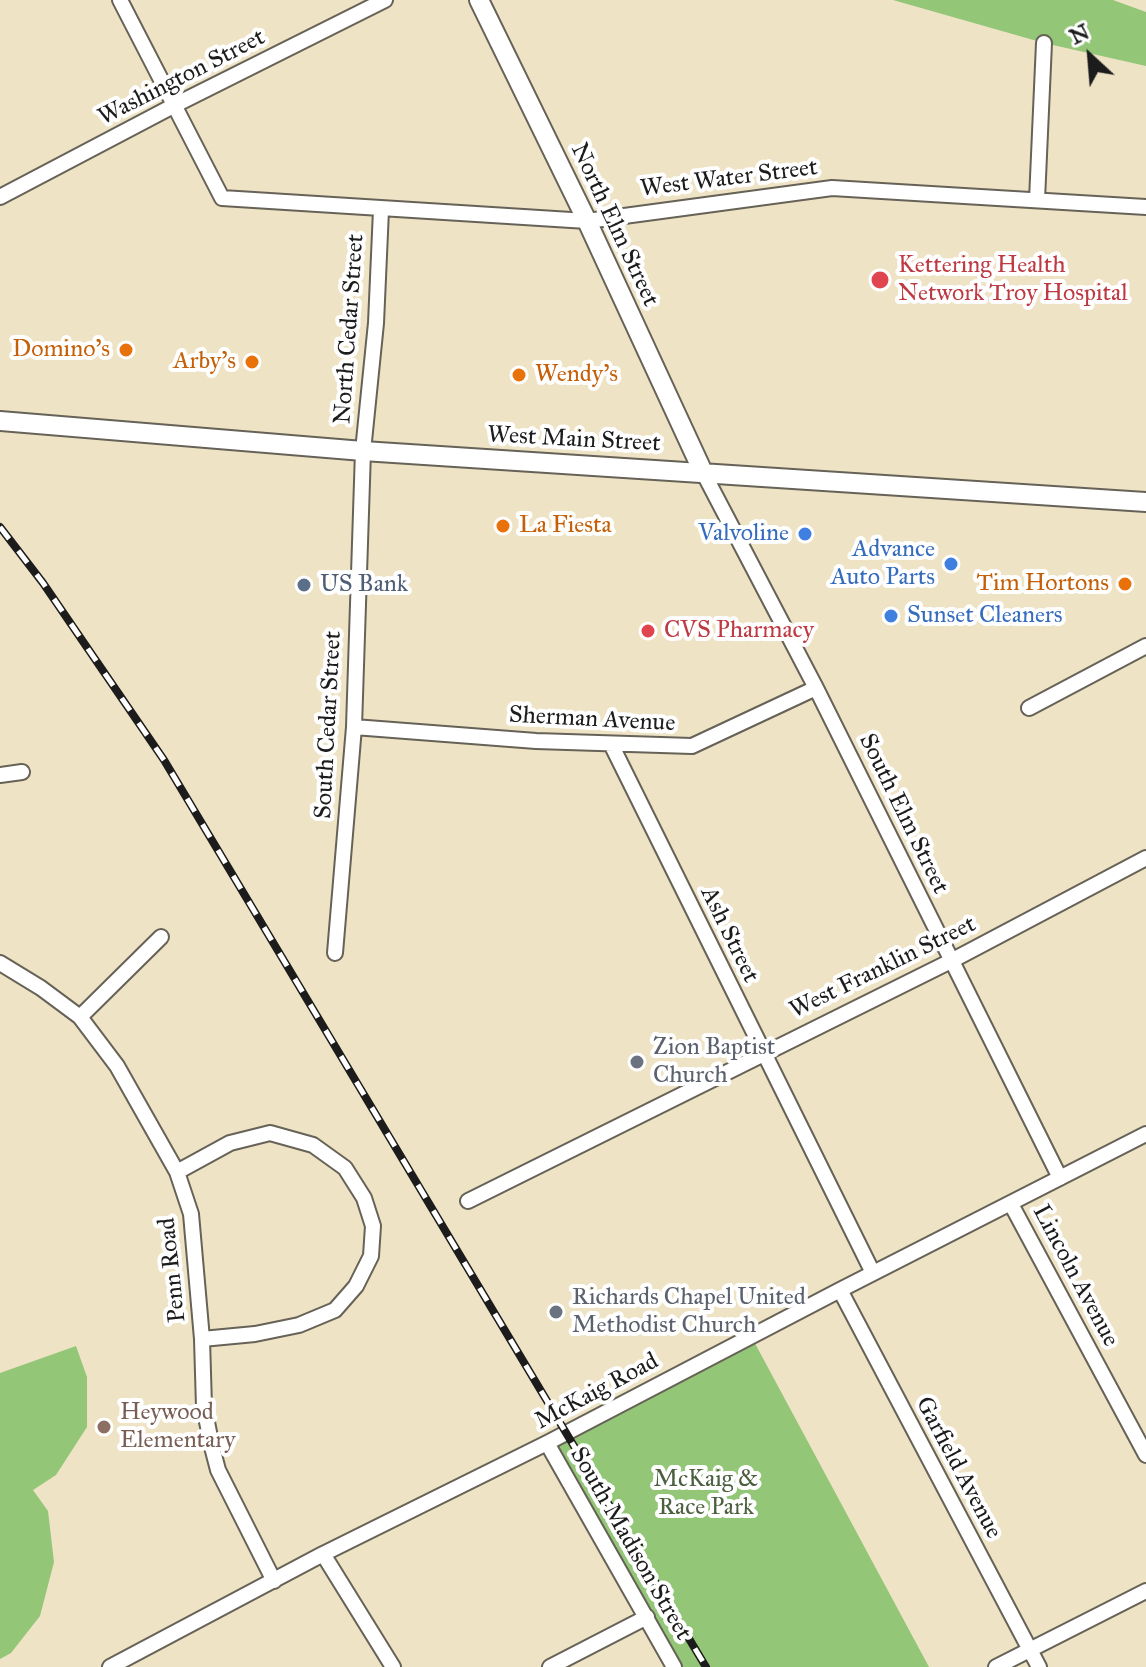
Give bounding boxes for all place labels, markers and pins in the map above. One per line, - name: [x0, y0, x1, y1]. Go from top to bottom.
- place label: Kettering Health Network Troy Hospital: [898, 252, 1128, 308]
- marker: Kettering Health Network Troy Hospital: [869, 269, 891, 291]
- place label: Domino's: [12, 336, 110, 364]
- marker: Domino's: [117, 341, 135, 359]
- place label: Arby's: [173, 348, 236, 376]
- marker: Arby's: [243, 353, 261, 371]
- place label: Wendy's: [535, 361, 618, 389]
- marker: Wendy's: [510, 366, 528, 384]
- place label: La Fiesta: [519, 512, 612, 540]
- marker: La Fiesta: [494, 517, 512, 535]
- place label: Valvoline: [698, 520, 789, 548]
- marker: Valvoline: [796, 525, 814, 543]
- place label: Advance Auto Parts: [831, 536, 935, 592]
- marker: Advance Auto Parts: [942, 555, 960, 573]
- place label: Tim Hortons: [976, 570, 1109, 598]
- place label: US Bank: [320, 571, 408, 599]
- marker: Tim Hortons: [1116, 575, 1134, 593]
- marker: US Bank: [295, 576, 313, 594]
- place label: Sunset Cleaners: [907, 602, 1063, 630]
- marker: Sunset Cleaners: [882, 607, 900, 625]
- place label: CVS Pharmacy: [664, 617, 814, 645]
- marker: CVS Pharmacy: [639, 622, 657, 640]
- place label: Zion Baptist Church: [653, 1034, 775, 1090]
- marker: Zion Baptist Church: [628, 1053, 646, 1071]
- place label: Richards Chapel United Methodist Church: [572, 1284, 806, 1340]
- marker: Richards Chapel United Methodist Church: [547, 1303, 565, 1321]
- place label: Heywood Elementary: [120, 1399, 235, 1455]
- marker: Heywood Elementary: [95, 1418, 113, 1436]

